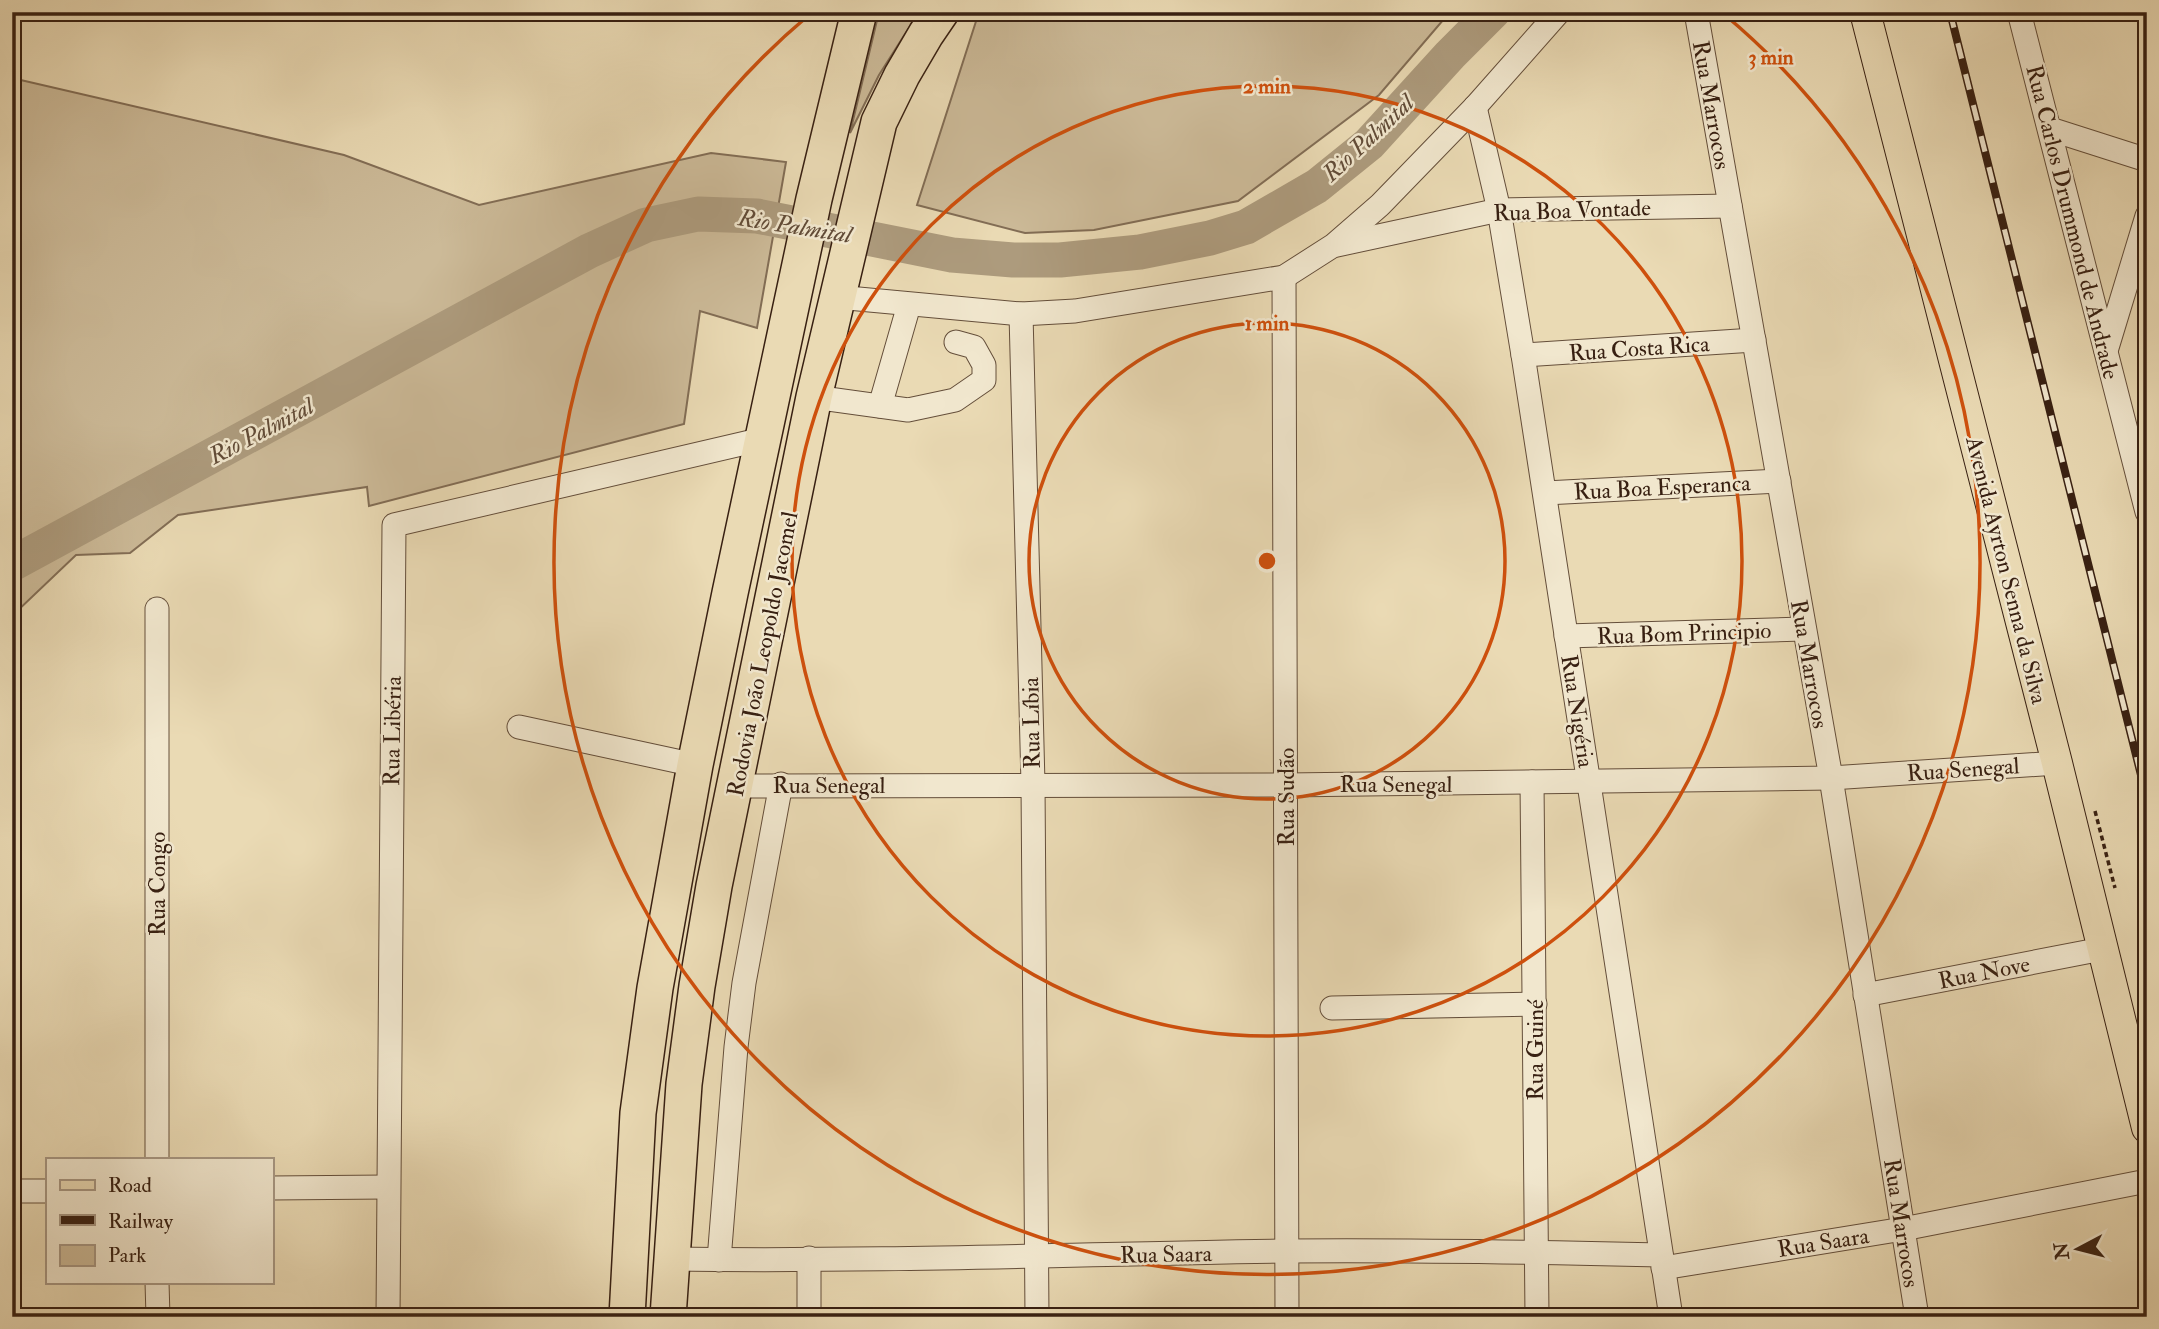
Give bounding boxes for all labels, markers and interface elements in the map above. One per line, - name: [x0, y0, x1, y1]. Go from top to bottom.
- street label: Rua Marrocos: [1686, 38, 1737, 172]
- text: 3 min: [1748, 44, 1794, 71]
- street label: Rua Carlos Drummond de Andrade: [2019, 62, 2126, 383]
- text: 2 min: [1243, 73, 1291, 100]
- water label: Rio Palmital: [1315, 87, 1422, 189]
- street label: Rua Boa Vontade: [1493, 193, 1652, 228]
- water label: Rio Palmital: [735, 202, 856, 251]
- text: 1 min: [1245, 310, 1289, 337]
- street label: Rua Costa Rica: [1568, 329, 1711, 368]
- water label: Rio Palmital: [203, 390, 321, 472]
- street label: Avenida Ayrton Senna da Silva: [1959, 432, 2054, 707]
- street label: Rua Boa Esperanca: [1573, 468, 1752, 508]
- street label: Rodovia João Leopoldo Jacomel: [721, 509, 805, 799]
- centre of rings: [1255, 549, 1279, 573]
- street label: Rua Marrocos: [1784, 597, 1835, 731]
- street label: Rua Bom Principio: [1596, 616, 1772, 652]
- street label: Rua Nigéria: [1554, 652, 1601, 770]
- street label: Rua Libéria: [377, 675, 408, 786]
- street label: Rua Líbia: [1016, 676, 1047, 769]
- street label: Rua Sudão: [1272, 748, 1301, 846]
- street label: Rua Senegal: [1906, 751, 2020, 788]
- street label: Rua Senegal: [1340, 770, 1453, 799]
- street label: Rua Senegal: [773, 771, 886, 800]
- street label: Rua Congo: [143, 832, 172, 936]
- street label: Rua Nove: [1936, 949, 2033, 996]
- street label: Rua Guiné: [1521, 999, 1550, 1101]
- street label: Rua Marrocos: [1877, 1156, 1926, 1290]
- legend: [46, 1158, 273, 1284]
- text: Road: [108, 1172, 153, 1199]
- text: Railway: [108, 1208, 174, 1235]
- north arrow: [2044, 1214, 2114, 1284]
- street label: Rua Saara: [1775, 1221, 1871, 1264]
- street label: Rua Saara: [1120, 1239, 1213, 1270]
- text: N: [2049, 1240, 2075, 1262]
- text: Park: [108, 1242, 146, 1269]

